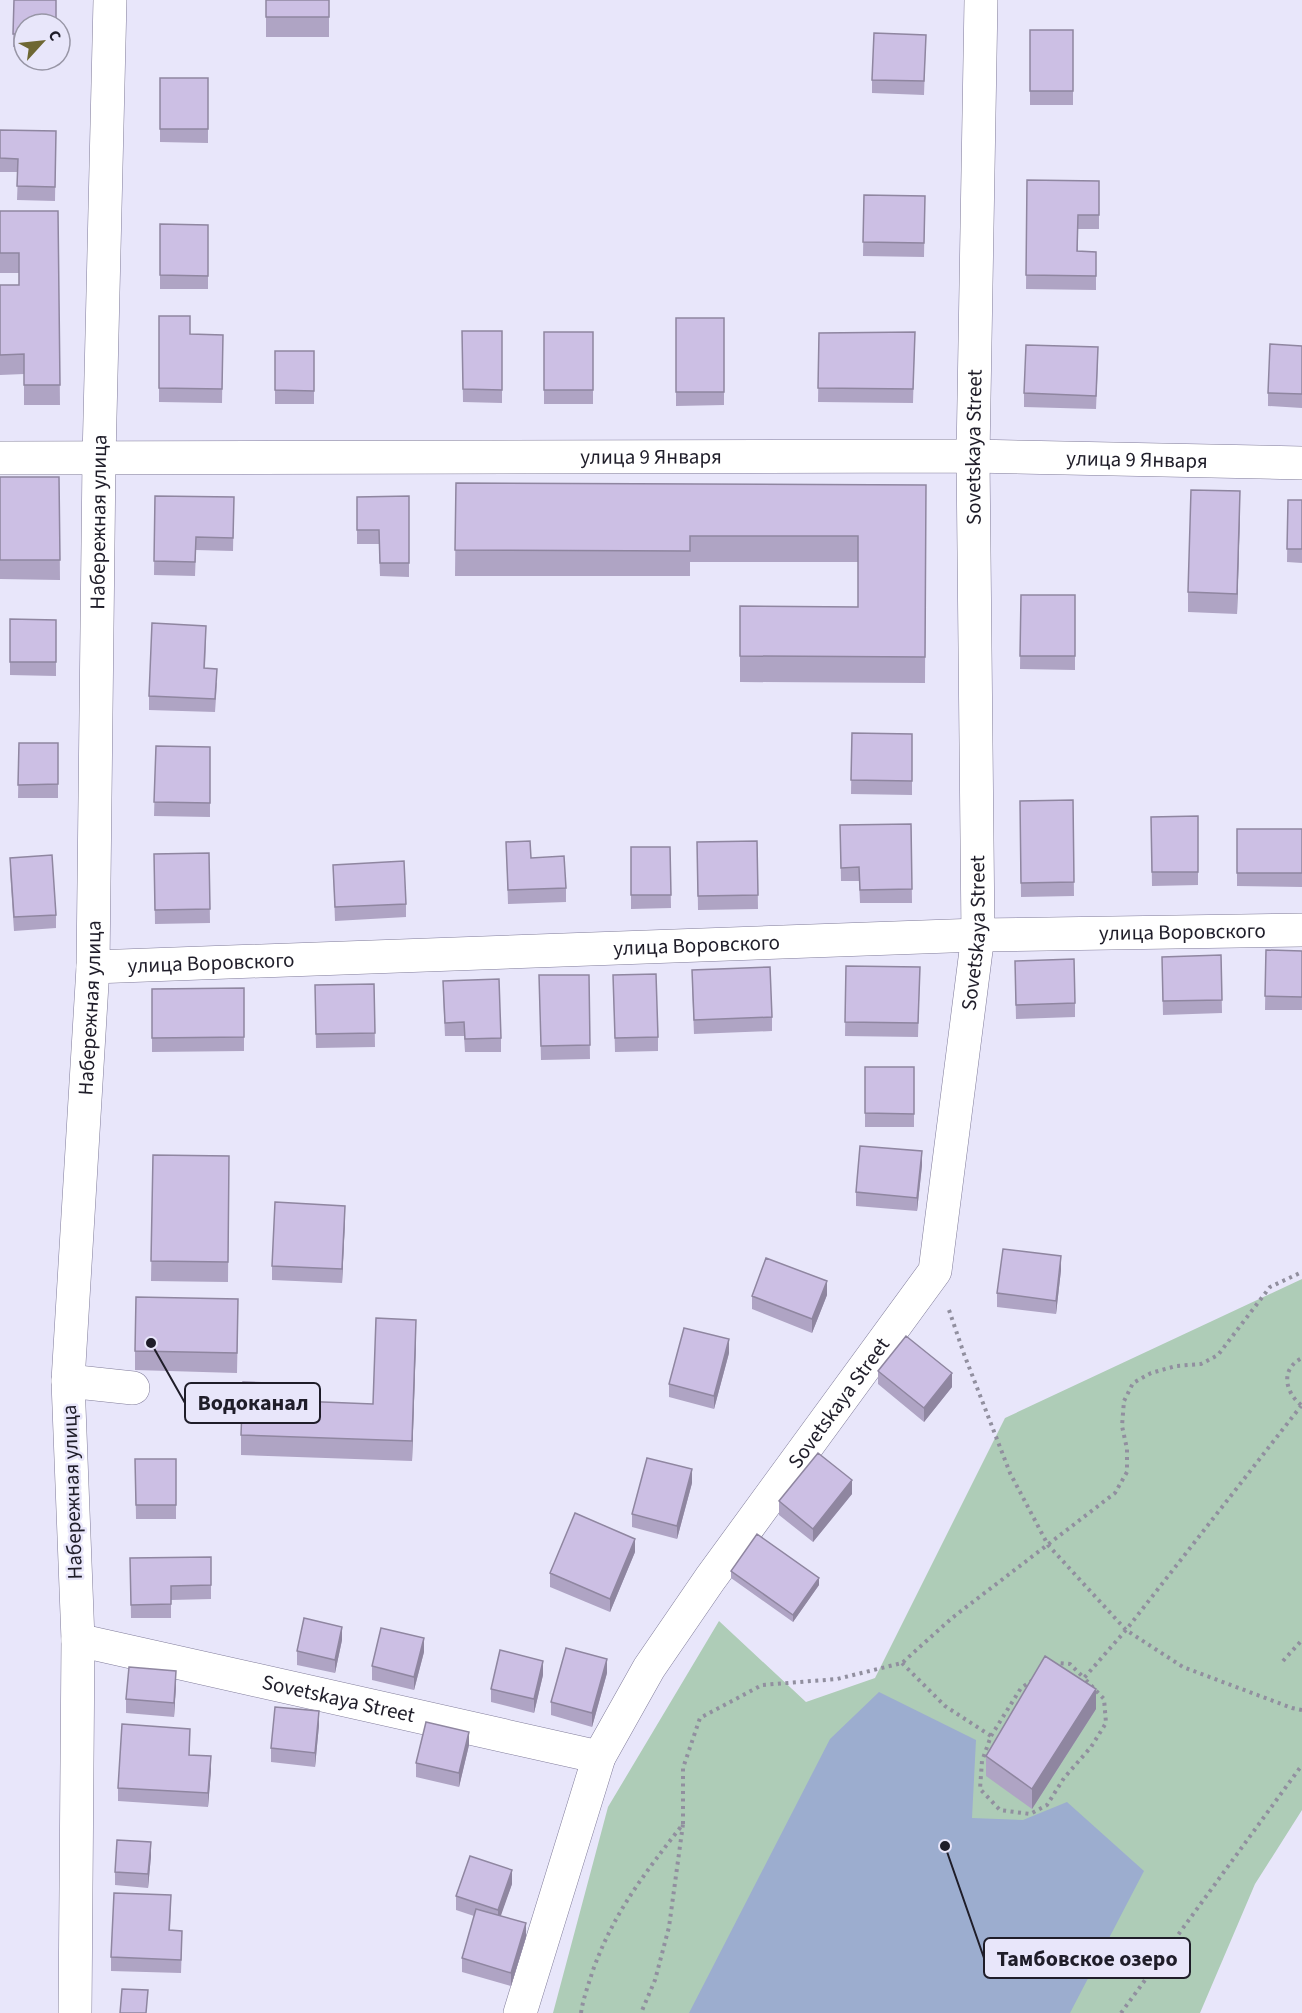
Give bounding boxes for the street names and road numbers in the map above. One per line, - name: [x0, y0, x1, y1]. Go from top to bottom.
- street label: Sovetskaya Street: [958, 369, 990, 525]
- street label: Набережная улица: [82, 434, 115, 610]
- street label: улица 9 Января: [580, 442, 722, 472]
- street label: улица 9 Января: [1066, 443, 1208, 476]
- street label: Sovetskaya Street: [953, 855, 993, 1012]
- street label: улица Воровского: [1099, 916, 1266, 948]
- street label: Набережная улица: [70, 920, 109, 1096]
- street label: улица Воровского: [613, 927, 781, 963]
- street label: улица Воровского: [127, 945, 295, 981]
- street label: Sovetskaya Street: [781, 1331, 897, 1475]
- street label: Набережная улица: [54, 1404, 90, 1580]
- street label: Sovetskaya Street: [259, 1667, 418, 1730]

